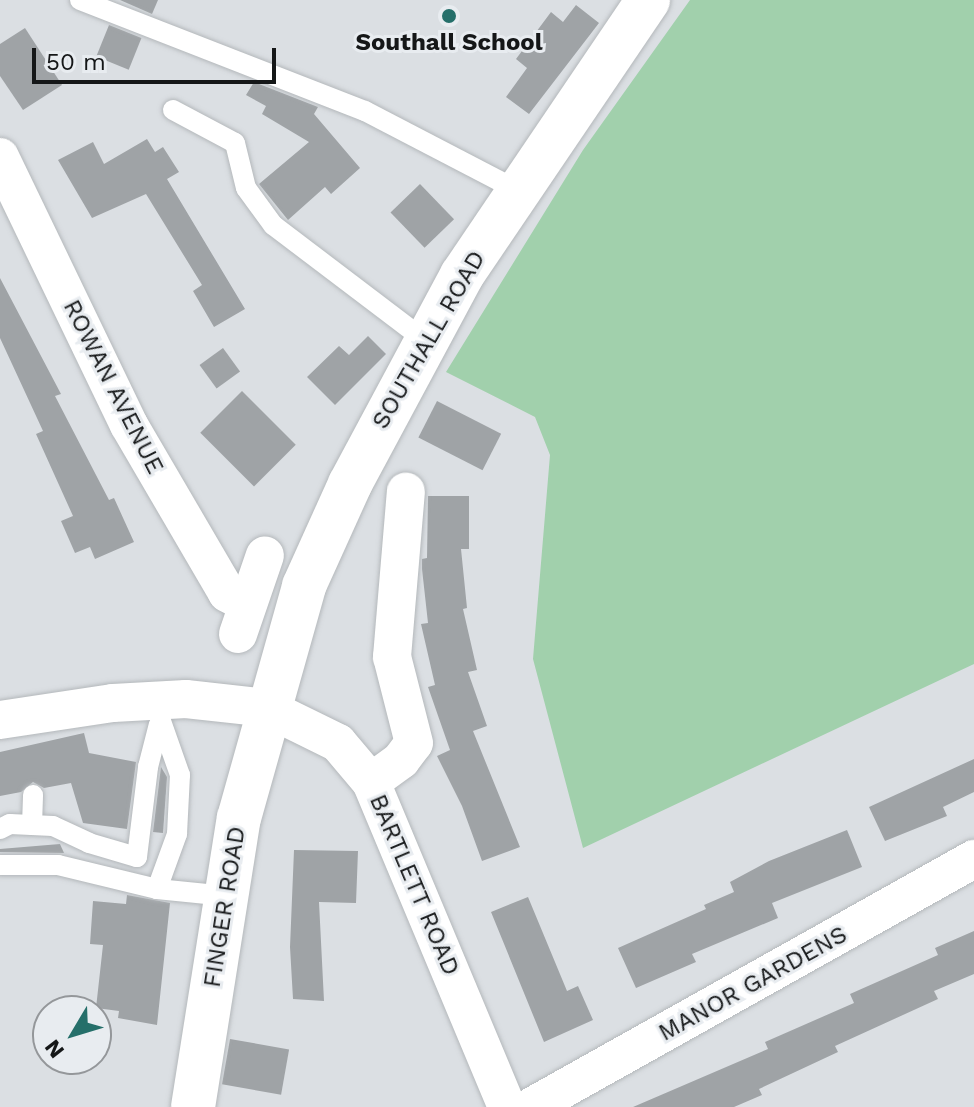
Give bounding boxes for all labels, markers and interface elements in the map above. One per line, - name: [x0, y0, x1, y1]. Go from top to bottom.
- marker: Southall School: [440, 7, 458, 25]
- place label: Southall School: [355, 29, 543, 57]
- scale bar: [36, 32, 280, 82]
- text: 50 m: [46, 48, 106, 76]
- street label: SOUTHALL ROAD: [366, 246, 492, 434]
- street label: ROWAN AVENUE: [56, 295, 170, 479]
- street label: BARTLETT ROAD: [363, 790, 465, 980]
- street label: FINGER ROAD: [198, 824, 252, 990]
- street label: MANOR GARDENS: [654, 920, 852, 1048]
- north arrow: [32, 995, 112, 1075]
- text: N: [39, 1035, 69, 1063]

